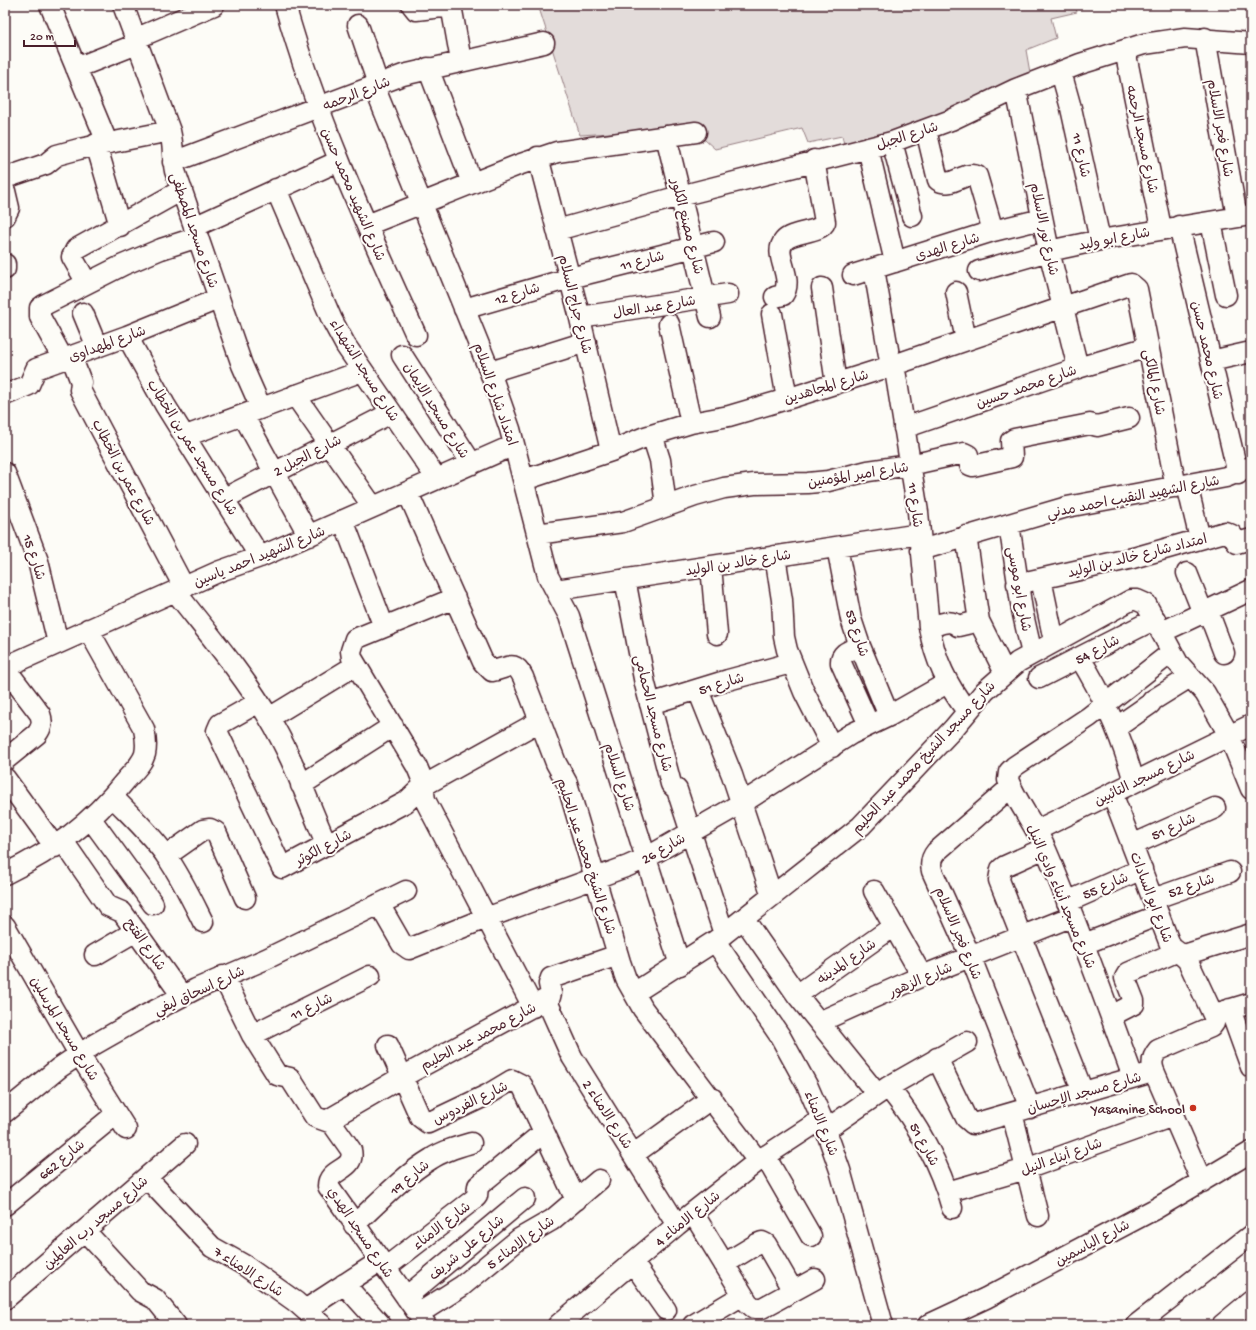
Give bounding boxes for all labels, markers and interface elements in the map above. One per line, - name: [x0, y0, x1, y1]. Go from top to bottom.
- scale bar: [24, 22, 75, 48]
- text: 20 m: [30, 31, 55, 45]
- street label: شارع الرحمه: [321, 75, 393, 116]
- street label: شارع فجر الاسلام: [1202, 78, 1236, 179]
- street label: شارع مسجد الرحمه: [1121, 84, 1160, 195]
- street label: شارع الجبل: [875, 119, 941, 155]
- street label: شارع الشهيد محمد حسن: [316, 126, 387, 264]
- street label: شارع 11: [1066, 131, 1093, 179]
- street label: شارع مسجد المصطفى: [165, 171, 220, 291]
- street label: شارع مصنع الكلور: [665, 176, 706, 276]
- street label: شارع نور الاسلام: [1024, 182, 1061, 277]
- street label: شارع ابو وليد: [1077, 225, 1152, 256]
- street label: شارع الهدى: [913, 231, 982, 266]
- street label: شارع 11: [618, 249, 666, 276]
- street label: شارع جراج السلام: [553, 253, 594, 356]
- street label: شارع 12: [492, 281, 542, 311]
- street label: شارع عبد العال: [612, 294, 697, 323]
- street label: شارع محمد حسن: [1186, 299, 1225, 402]
- street label: شارع مسجد الشهداء: [324, 317, 401, 426]
- street label: شارع المهداوى: [67, 323, 149, 367]
- street label: امتداد شارع السلام: [468, 341, 519, 448]
- street label: شارع المالكى: [1138, 348, 1167, 417]
- street label: شارع مسجد الايمان: [398, 360, 471, 463]
- street label: شارع محمد حسين: [974, 363, 1079, 414]
- street label: شارع المجاهدين: [782, 367, 871, 409]
- street label: شارع مسجد عمر بن الخطاب: [142, 377, 240, 519]
- street label: شارع عمر بن الخطاب: [87, 417, 157, 529]
- street label: شارع الجبل 2: [271, 433, 345, 482]
- street label: شارع امير المؤمنين: [807, 460, 910, 493]
- street label: شارع الشهيد النقيب احمد مدني: [1046, 473, 1222, 526]
- street label: شارع 11: [902, 481, 925, 529]
- street label: شارع الشهيد احمد ياسين: [192, 524, 328, 593]
- street label: شارع 15: [17, 532, 48, 583]
- street label: امتداد شارع خالد بن الوليد: [1066, 532, 1209, 583]
- street label: شارع ابو موسى: [1002, 546, 1033, 633]
- street label: شارع خالد بن الوليد: [684, 548, 792, 581]
- street label: شارع 53: [840, 608, 871, 659]
- street label: شارع 54: [1073, 633, 1123, 670]
- street label: شارع مسجد الحمامى: [629, 653, 674, 774]
- street label: شارع 51: [697, 670, 747, 700]
- street label: شارع مسجد الشيخ محمد عبد الحليم: [849, 679, 1000, 839]
- street label: شارع السلام: [599, 741, 637, 814]
- street label: شارع مسجد التائبين: [1092, 748, 1198, 811]
- street label: شارع الشيخ محمد عبد الحليم: [551, 776, 618, 937]
- street label: شارع 51: [1149, 811, 1199, 846]
- street label: شارع مسجد أبناء وادي النيل: [1022, 821, 1100, 972]
- street label: شارع الكوثر: [292, 827, 355, 872]
- street label: شارع 26: [639, 831, 689, 869]
- street label: شارع ابو السادات: [1125, 850, 1175, 946]
- street label: شارع 55: [1080, 870, 1132, 905]
- street label: شارع 52: [1166, 872, 1217, 903]
- street label: شارع فجر الاسلام: [930, 885, 984, 983]
- street label: شارع الفتح: [120, 916, 168, 975]
- street label: شارع المدينه: [815, 937, 880, 990]
- street label: شارع الزهور: [885, 960, 956, 1003]
- street label: شارع اسحاق ليفي: [152, 964, 249, 1023]
- street label: شارع مسجد المرسلين: [25, 974, 101, 1085]
- street label: شارع 11: [287, 991, 336, 1026]
- street label: شارع محمد عبد الحليم: [418, 1001, 540, 1076]
- street label: شارع مسجد الإحسان: [1026, 1070, 1144, 1119]
- street label: شارع الامناء 2: [577, 1078, 635, 1153]
- street label: شارع الفردوس: [431, 1079, 511, 1130]
- street label: شارع الامناء: [799, 1089, 840, 1159]
- place label: Yasamine School: [1089, 1102, 1185, 1119]
- marker: Yasamine School: [1188, 1103, 1198, 1113]
- street label: شارع 51: [904, 1121, 941, 1170]
- street label: شارع أبناء النيل: [1018, 1134, 1105, 1181]
- street label: شارع 662: [36, 1137, 89, 1185]
- street label: شارع 19: [387, 1158, 434, 1201]
- street label: شارع مسجد رب العالمين: [41, 1174, 153, 1274]
- street label: شارع مسجد الهدي: [322, 1185, 396, 1282]
- street label: شارع الامناء 4: [653, 1189, 725, 1251]
- street label: شارع الامناء: [410, 1199, 475, 1255]
- street label: شارع على شريف: [426, 1212, 509, 1285]
- street label: شارع الامناء 5: [484, 1214, 559, 1274]
- street label: شارع الياسمين: [1053, 1217, 1133, 1271]
- street label: شارع الامناء 7: [209, 1244, 286, 1302]

